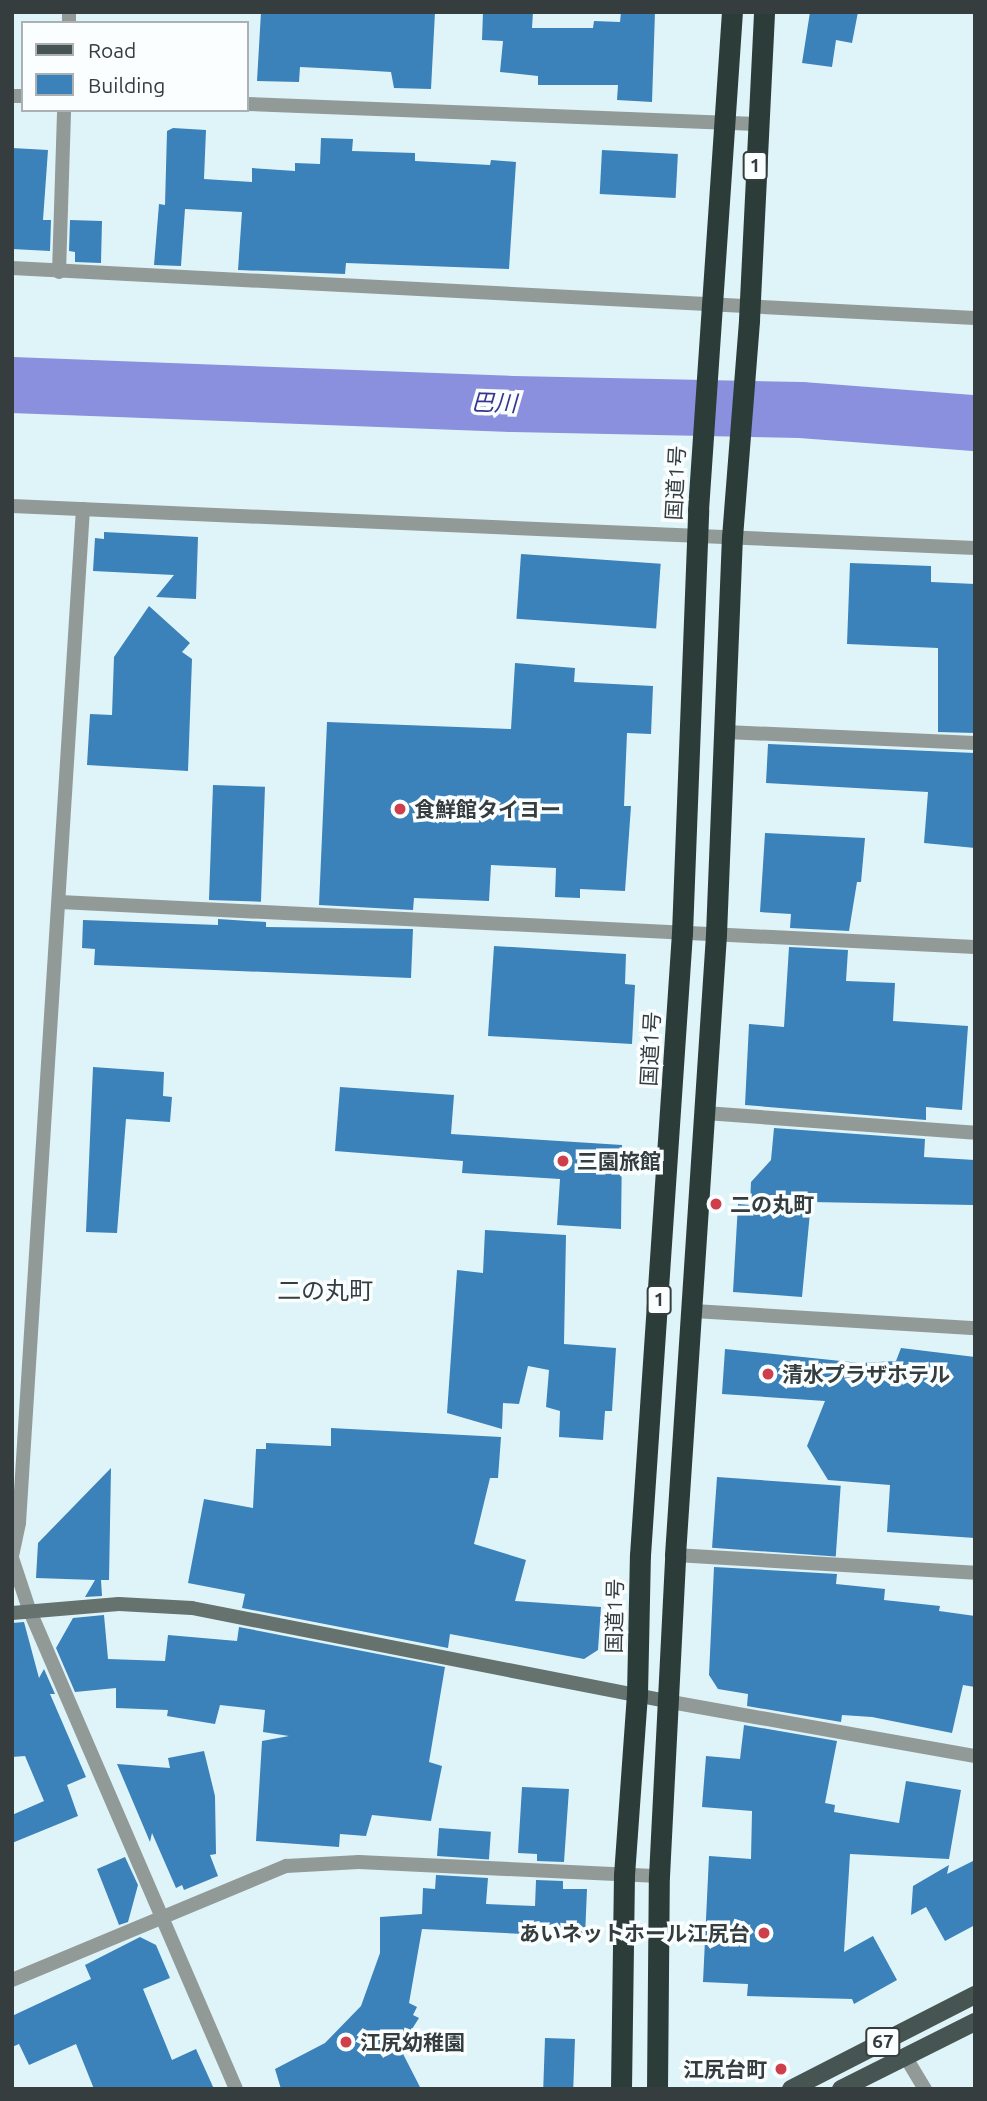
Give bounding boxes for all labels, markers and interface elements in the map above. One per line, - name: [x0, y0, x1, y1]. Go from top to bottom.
- legend: [21, 21, 248, 112]
- text: Road: [88, 38, 136, 62]
- text: Building: [88, 73, 165, 97]
- road number: 1: [741, 150, 769, 182]
- water label: 巴川: [471, 388, 517, 418]
- street label: 国道1号: [660, 445, 690, 521]
- place label: 食鮮館タイヨー: [414, 796, 561, 822]
- marker: 食鮮館タイヨー: [392, 801, 408, 817]
- street label: 国道1号: [635, 1011, 665, 1087]
- place label: 三園旅館: [577, 1148, 661, 1174]
- marker: 三園旅館: [555, 1153, 571, 1169]
- place label: 二の丸町: [730, 1191, 814, 1217]
- marker: 二の丸町: [708, 1196, 724, 1212]
- district label: 二の丸町: [277, 1277, 373, 1305]
- road number: 1: [645, 1284, 673, 1316]
- place label: 清水プラザホテル: [782, 1361, 950, 1387]
- marker: 清水プラザホテル: [760, 1366, 776, 1382]
- street label: 国道1号: [601, 1578, 627, 1654]
- place label: あいネットホール江尻台: [519, 1920, 750, 1946]
- marker: あいネットホール江尻台: [756, 1925, 772, 1941]
- road number: 67: [864, 2026, 902, 2058]
- place label: 江尻幼稚園: [360, 2029, 465, 2055]
- marker: 江尻幼稚園: [338, 2034, 354, 2050]
- place label: 江尻台町: [683, 2056, 767, 2082]
- marker: 江尻台町: [773, 2061, 789, 2077]

